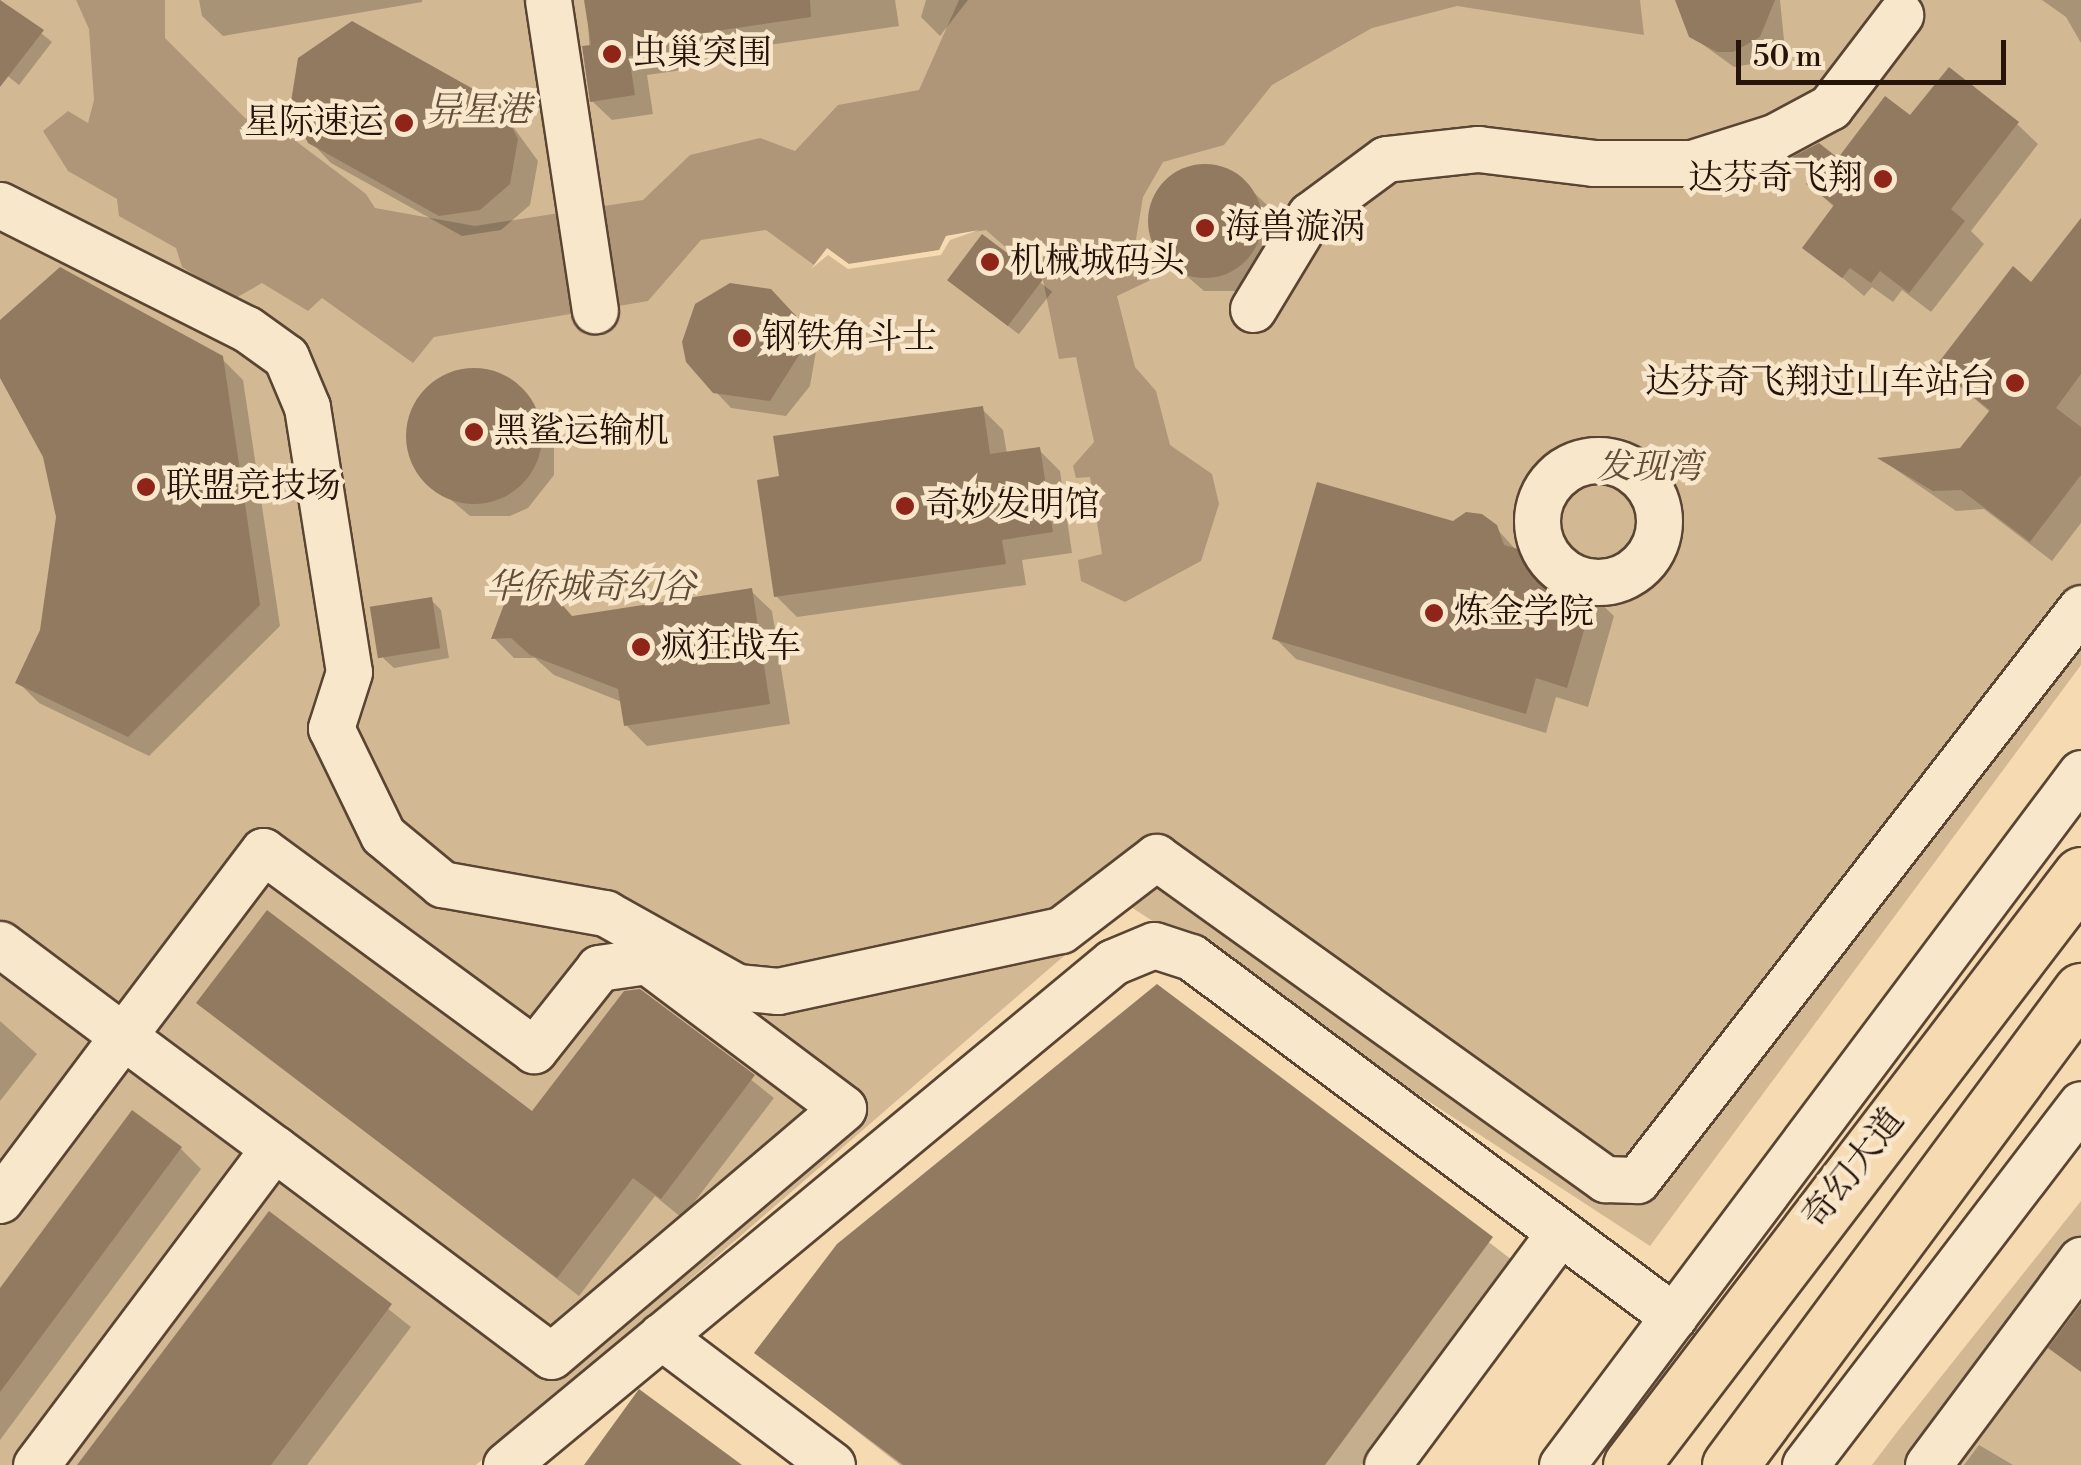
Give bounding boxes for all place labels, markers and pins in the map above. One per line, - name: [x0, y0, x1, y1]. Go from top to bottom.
- place label: 虫巢突围: [632, 33, 772, 75]
- marker: 虫巢突围: [601, 43, 623, 65]
- place label: 星际速运: [244, 102, 384, 144]
- marker: 星际速运: [393, 112, 415, 134]
- place label: 达芬奇飞翔: [1688, 158, 1863, 200]
- marker: 达芬奇飞翔: [1872, 168, 1894, 190]
- place label: 海兽漩涡: [1225, 207, 1365, 249]
- marker: 海兽漩涡: [1194, 217, 1216, 239]
- place label: 机械城码头: [1010, 241, 1185, 283]
- marker: 机械城码头: [979, 251, 1001, 273]
- place label: 钢铁角斗士: [762, 317, 937, 359]
- marker: 钢铁角斗士: [731, 327, 753, 349]
- place label: 达芬奇飞翔过山车站台: [1645, 362, 1995, 404]
- marker: 达芬奇飞翔过山车站台: [2004, 372, 2026, 394]
- place label: 黑鲨运输机: [494, 411, 669, 453]
- marker: 黑鲨运输机: [463, 421, 485, 443]
- place label: 联盟竞技场: [166, 466, 341, 508]
- marker: 联盟竞技场: [135, 476, 157, 498]
- place label: 奇妙发明馆: [925, 485, 1100, 527]
- marker: 奇妙发明馆: [894, 495, 916, 517]
- place label: 炼金学院: [1454, 592, 1594, 634]
- marker: 炼金学院: [1423, 602, 1445, 624]
- place label: 疯狂战车: [661, 626, 801, 668]
- marker: 疯狂战车: [630, 636, 652, 658]

